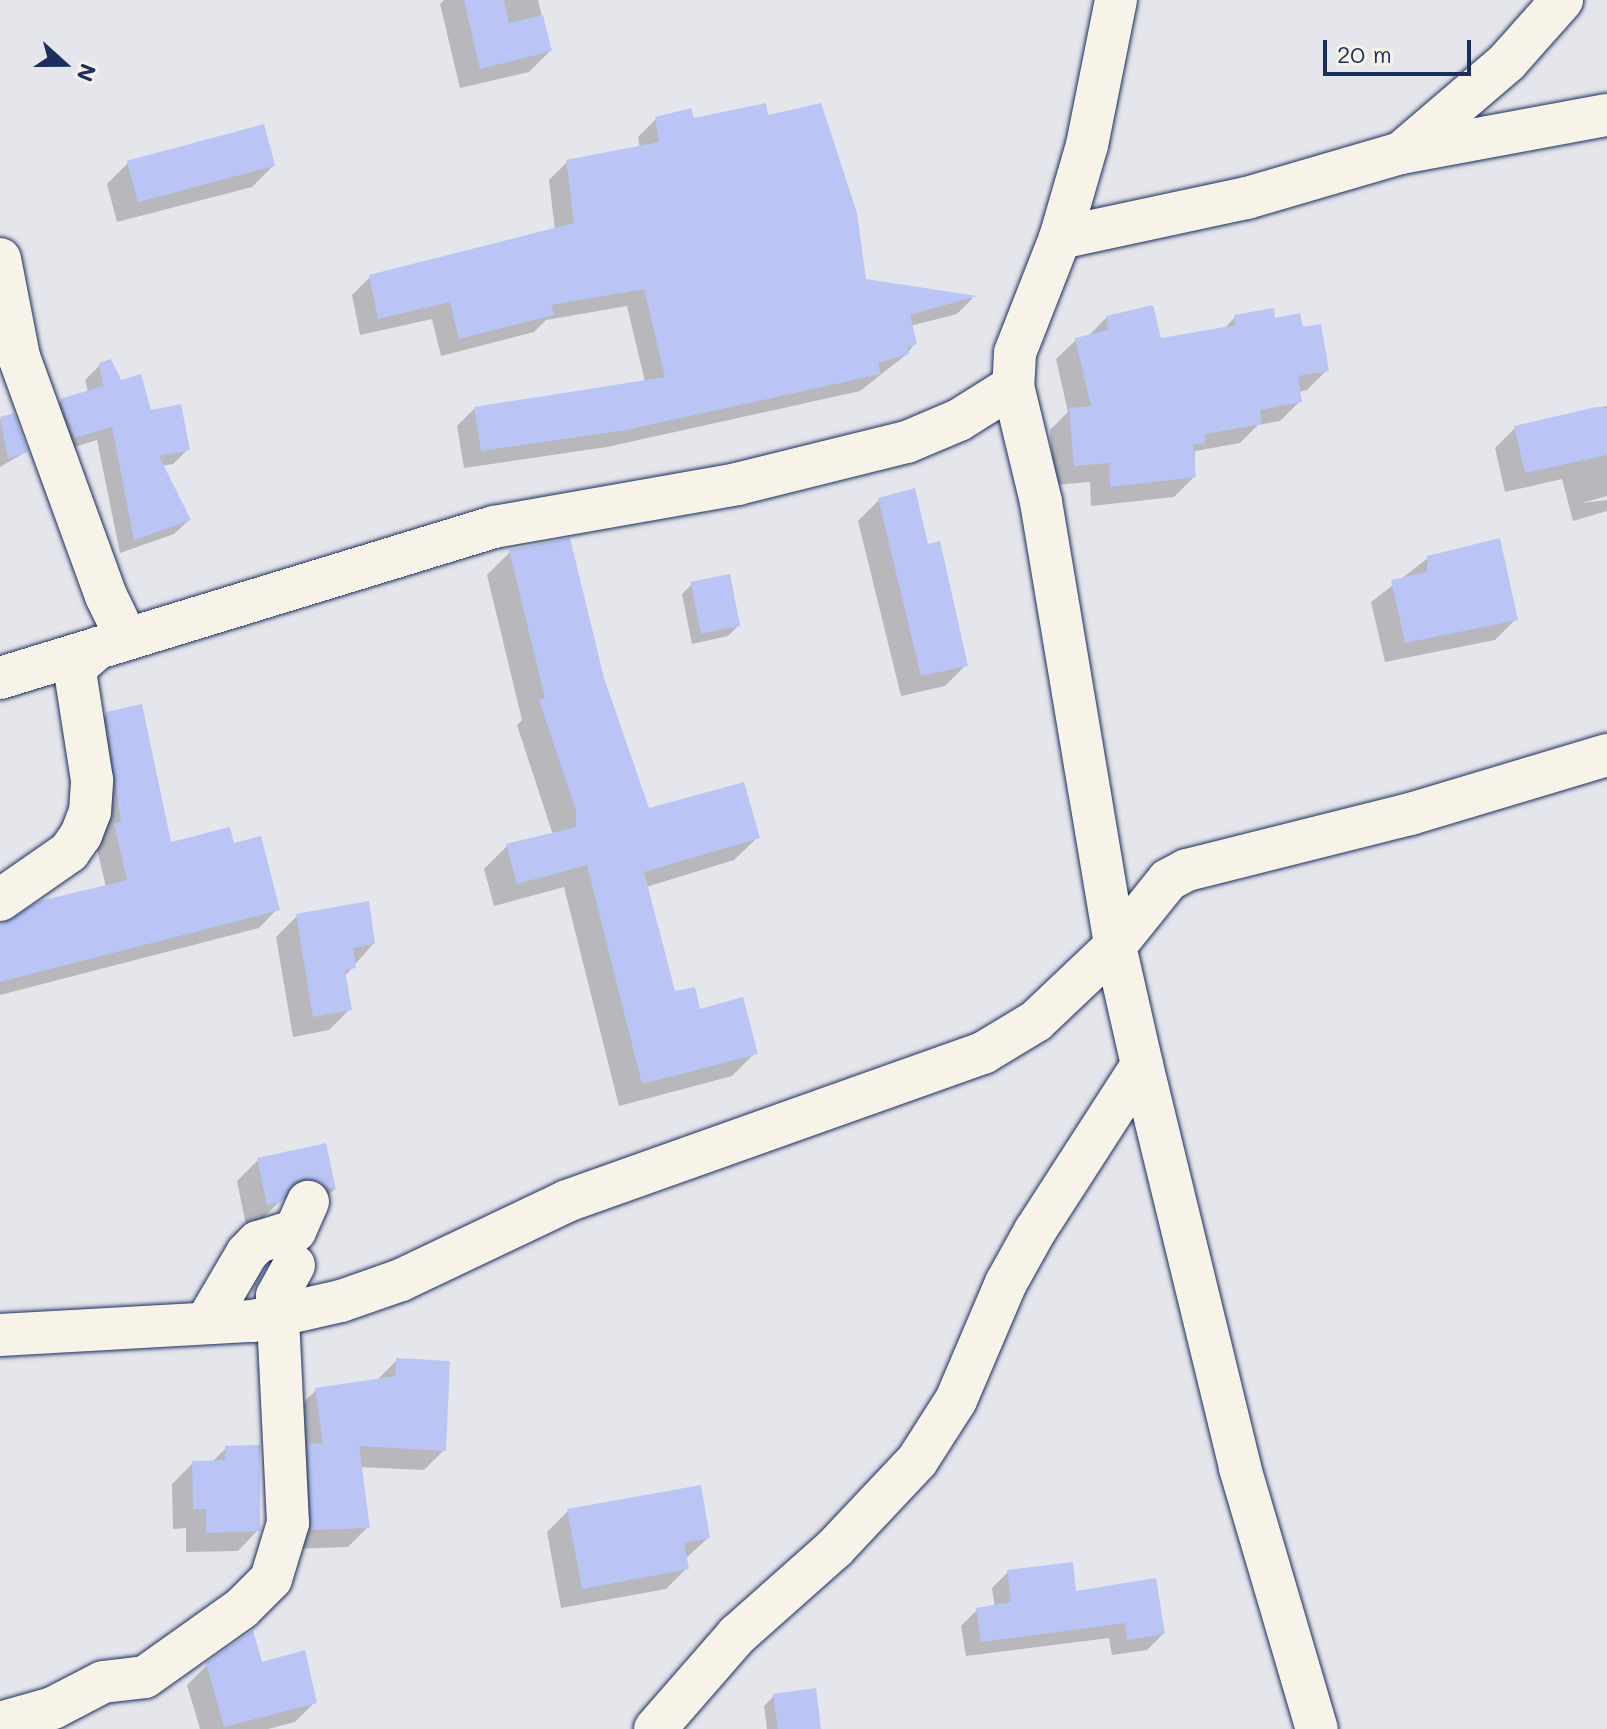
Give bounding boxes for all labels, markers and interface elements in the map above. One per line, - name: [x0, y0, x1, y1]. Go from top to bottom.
- north arrow: [24, 24, 104, 104]
- scale bar: [1327, 24, 1475, 74]
- text: 20 m: [1337, 38, 1392, 69]
- text: N: [70, 60, 103, 86]

